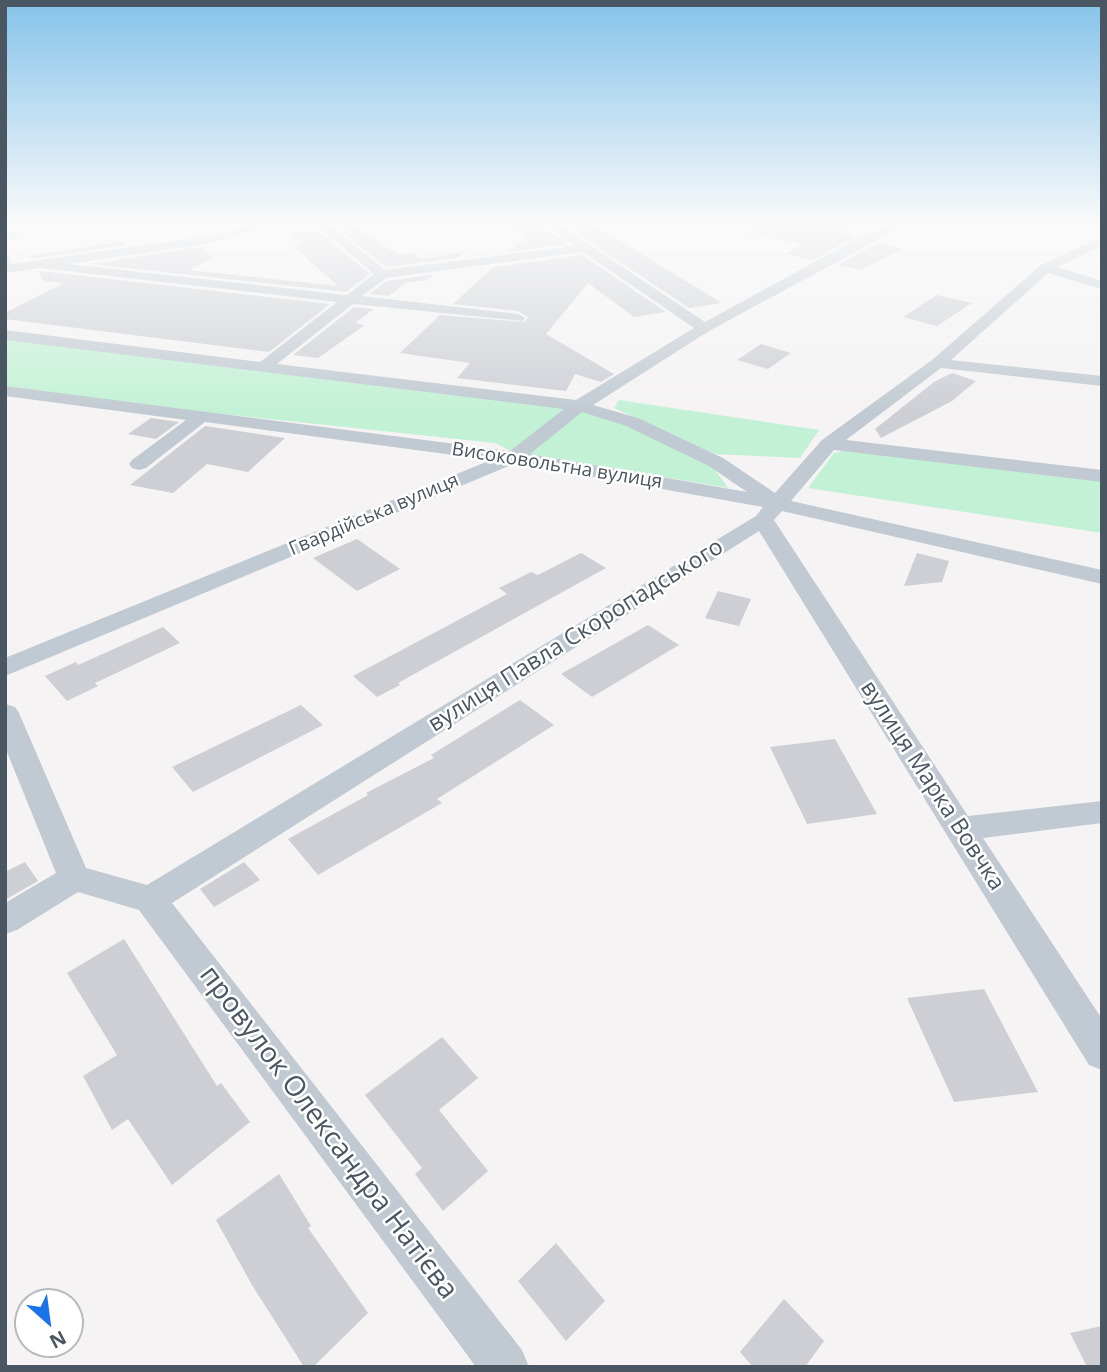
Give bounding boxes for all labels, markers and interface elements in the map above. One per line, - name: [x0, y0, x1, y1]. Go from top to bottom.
- street label: Високовольтна вулиця: [450, 438, 664, 494]
- street label: Гвардійська вулиця: [286, 469, 462, 561]
- street label: вулиця Павла Скоропадського: [423, 533, 729, 739]
- street label: вулиця Марка Вовчка: [854, 676, 1010, 896]
- street label: провулок Олександра Натієва: [192, 960, 464, 1306]
- north arrow: [14, 1288, 84, 1358]
- text: N: [45, 1325, 71, 1355]

